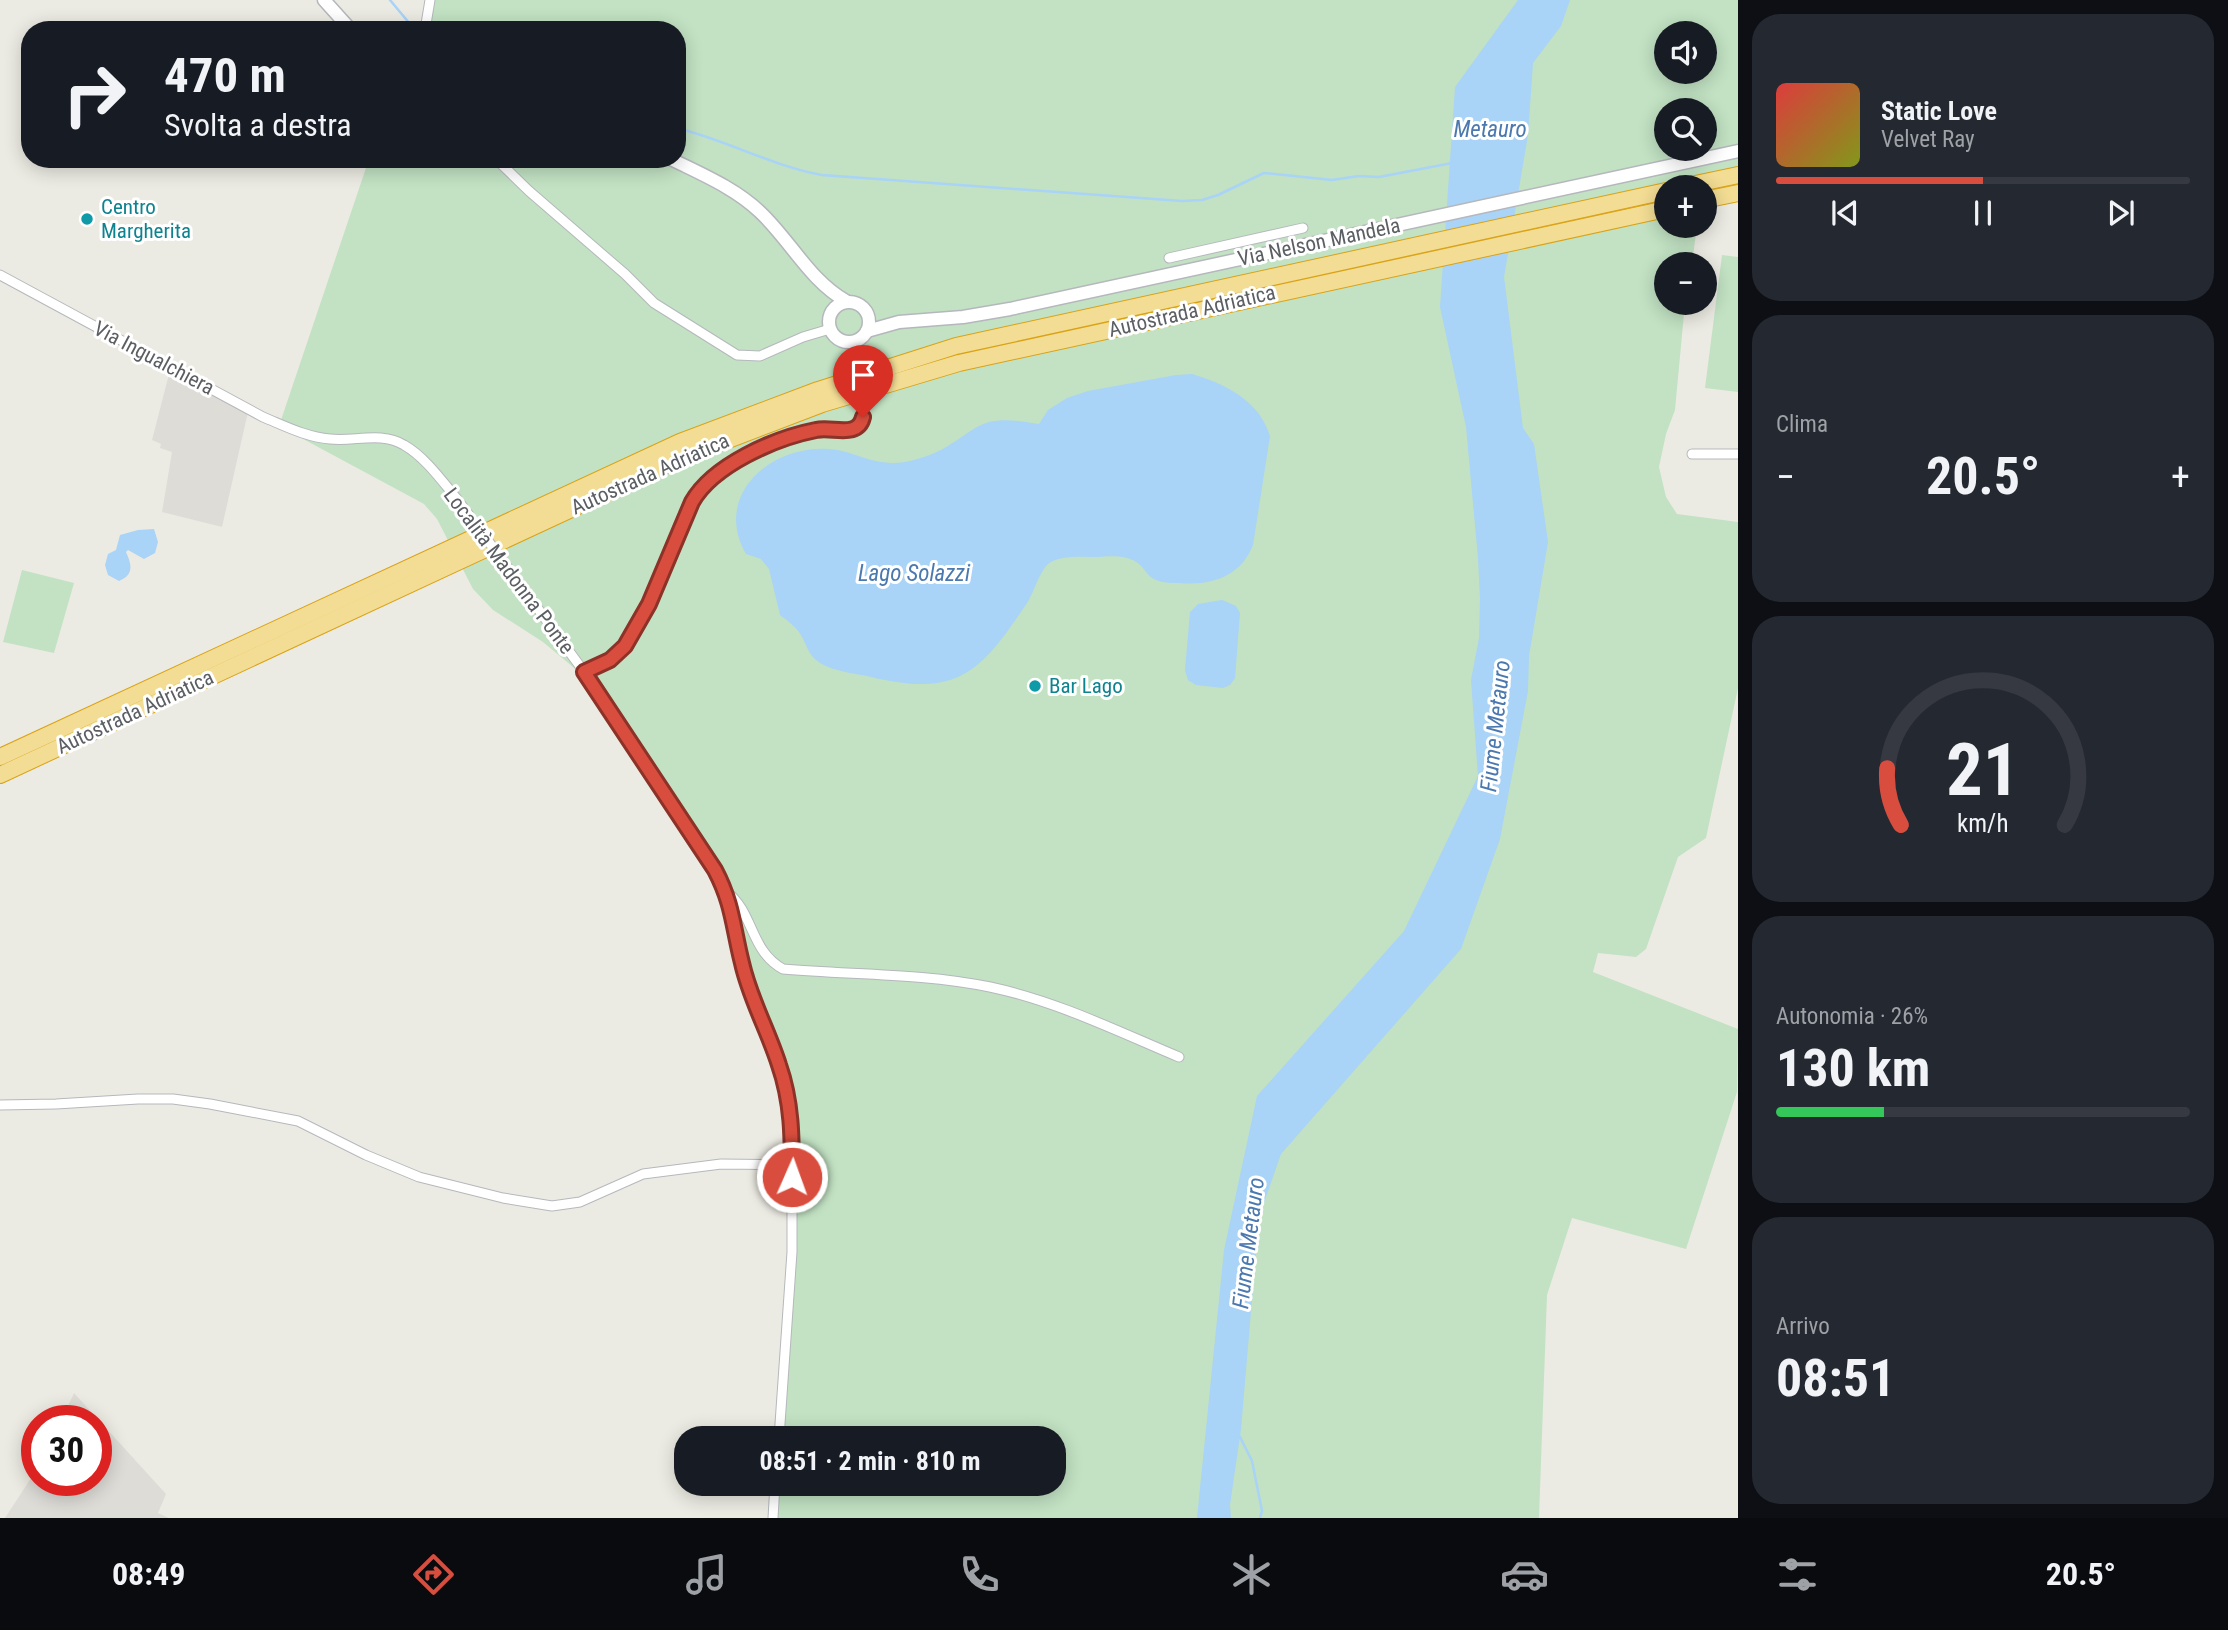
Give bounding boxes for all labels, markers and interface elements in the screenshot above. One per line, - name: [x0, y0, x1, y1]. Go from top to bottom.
- map controls: [1654, 21, 1717, 315]
- button: sound: [1654, 21, 1717, 84]
- text: 470 m: [164, 47, 286, 104]
- icon: right: [49, 49, 140, 140]
- text: Static Love: [1881, 96, 1997, 126]
- button: search: [1654, 98, 1717, 161]
- text: Svolta a destra: [164, 106, 352, 144]
- water label: Metauro: [1453, 116, 1527, 143]
- text: Velvet Ray: [1881, 126, 1975, 153]
- button: +: [1654, 175, 1717, 238]
- icon: previous: [1826, 194, 1864, 232]
- icon: pause: [1964, 194, 2002, 232]
- icon: next: [2102, 194, 2140, 232]
- place label: Centro Margherita: [101, 195, 191, 243]
- marker: Centro Margherita: [79, 211, 95, 227]
- street label: Via Nelson Mandela: [1236, 213, 1402, 271]
- button: −: [1654, 252, 1717, 315]
- street label: Autostrada Adriatica: [1106, 280, 1278, 342]
- street label: Via Ingualchiera: [90, 316, 218, 400]
- pin: [833, 345, 893, 417]
- icon: arrive: [844, 356, 882, 394]
- text: Clima: [1776, 411, 1828, 438]
- street label: Autostrada Adriatica: [567, 428, 733, 520]
- text: 20.5°: [1926, 446, 2040, 507]
- text: −: [1776, 455, 1795, 499]
- text: +: [2171, 455, 2190, 499]
- street label: Località Madonna Ponte: [439, 483, 579, 659]
- water label: Lago Solazzi: [858, 560, 971, 587]
- water label: Fiume Metauro: [1475, 659, 1516, 793]
- street label: Autostrada Adriatica: [53, 665, 217, 759]
- place label: Bar Lago: [1049, 674, 1123, 698]
- marker: Bar Lago: [1027, 678, 1043, 694]
- text: 21: [1946, 727, 2020, 813]
- text: km/h: [1957, 809, 2009, 838]
- text: Autonomia · 26%: [1776, 1003, 1928, 1030]
- text: 130 km: [1776, 1038, 1930, 1099]
- position arrow: [755, 1140, 829, 1214]
- water label: Fiume Metauro: [1227, 1176, 1270, 1310]
- text: Arrivo: [1776, 1313, 1830, 1340]
- text: 08:51: [1776, 1348, 1895, 1409]
- speed limit sign: 30: [21, 1405, 112, 1496]
- text: 08:51 · 2 min · 810 m: [760, 1446, 980, 1476]
- icon: directions: [409, 1550, 458, 1599]
- icon: music: [682, 1550, 731, 1599]
- icon: phone: [955, 1550, 1004, 1599]
- icon: climate: [1227, 1550, 1276, 1599]
- icon: car: [1500, 1550, 1549, 1599]
- icon: filters: [1773, 1550, 1822, 1599]
- text: 08:49: [112, 1555, 185, 1593]
- text: 20.5°: [2046, 1555, 2116, 1593]

